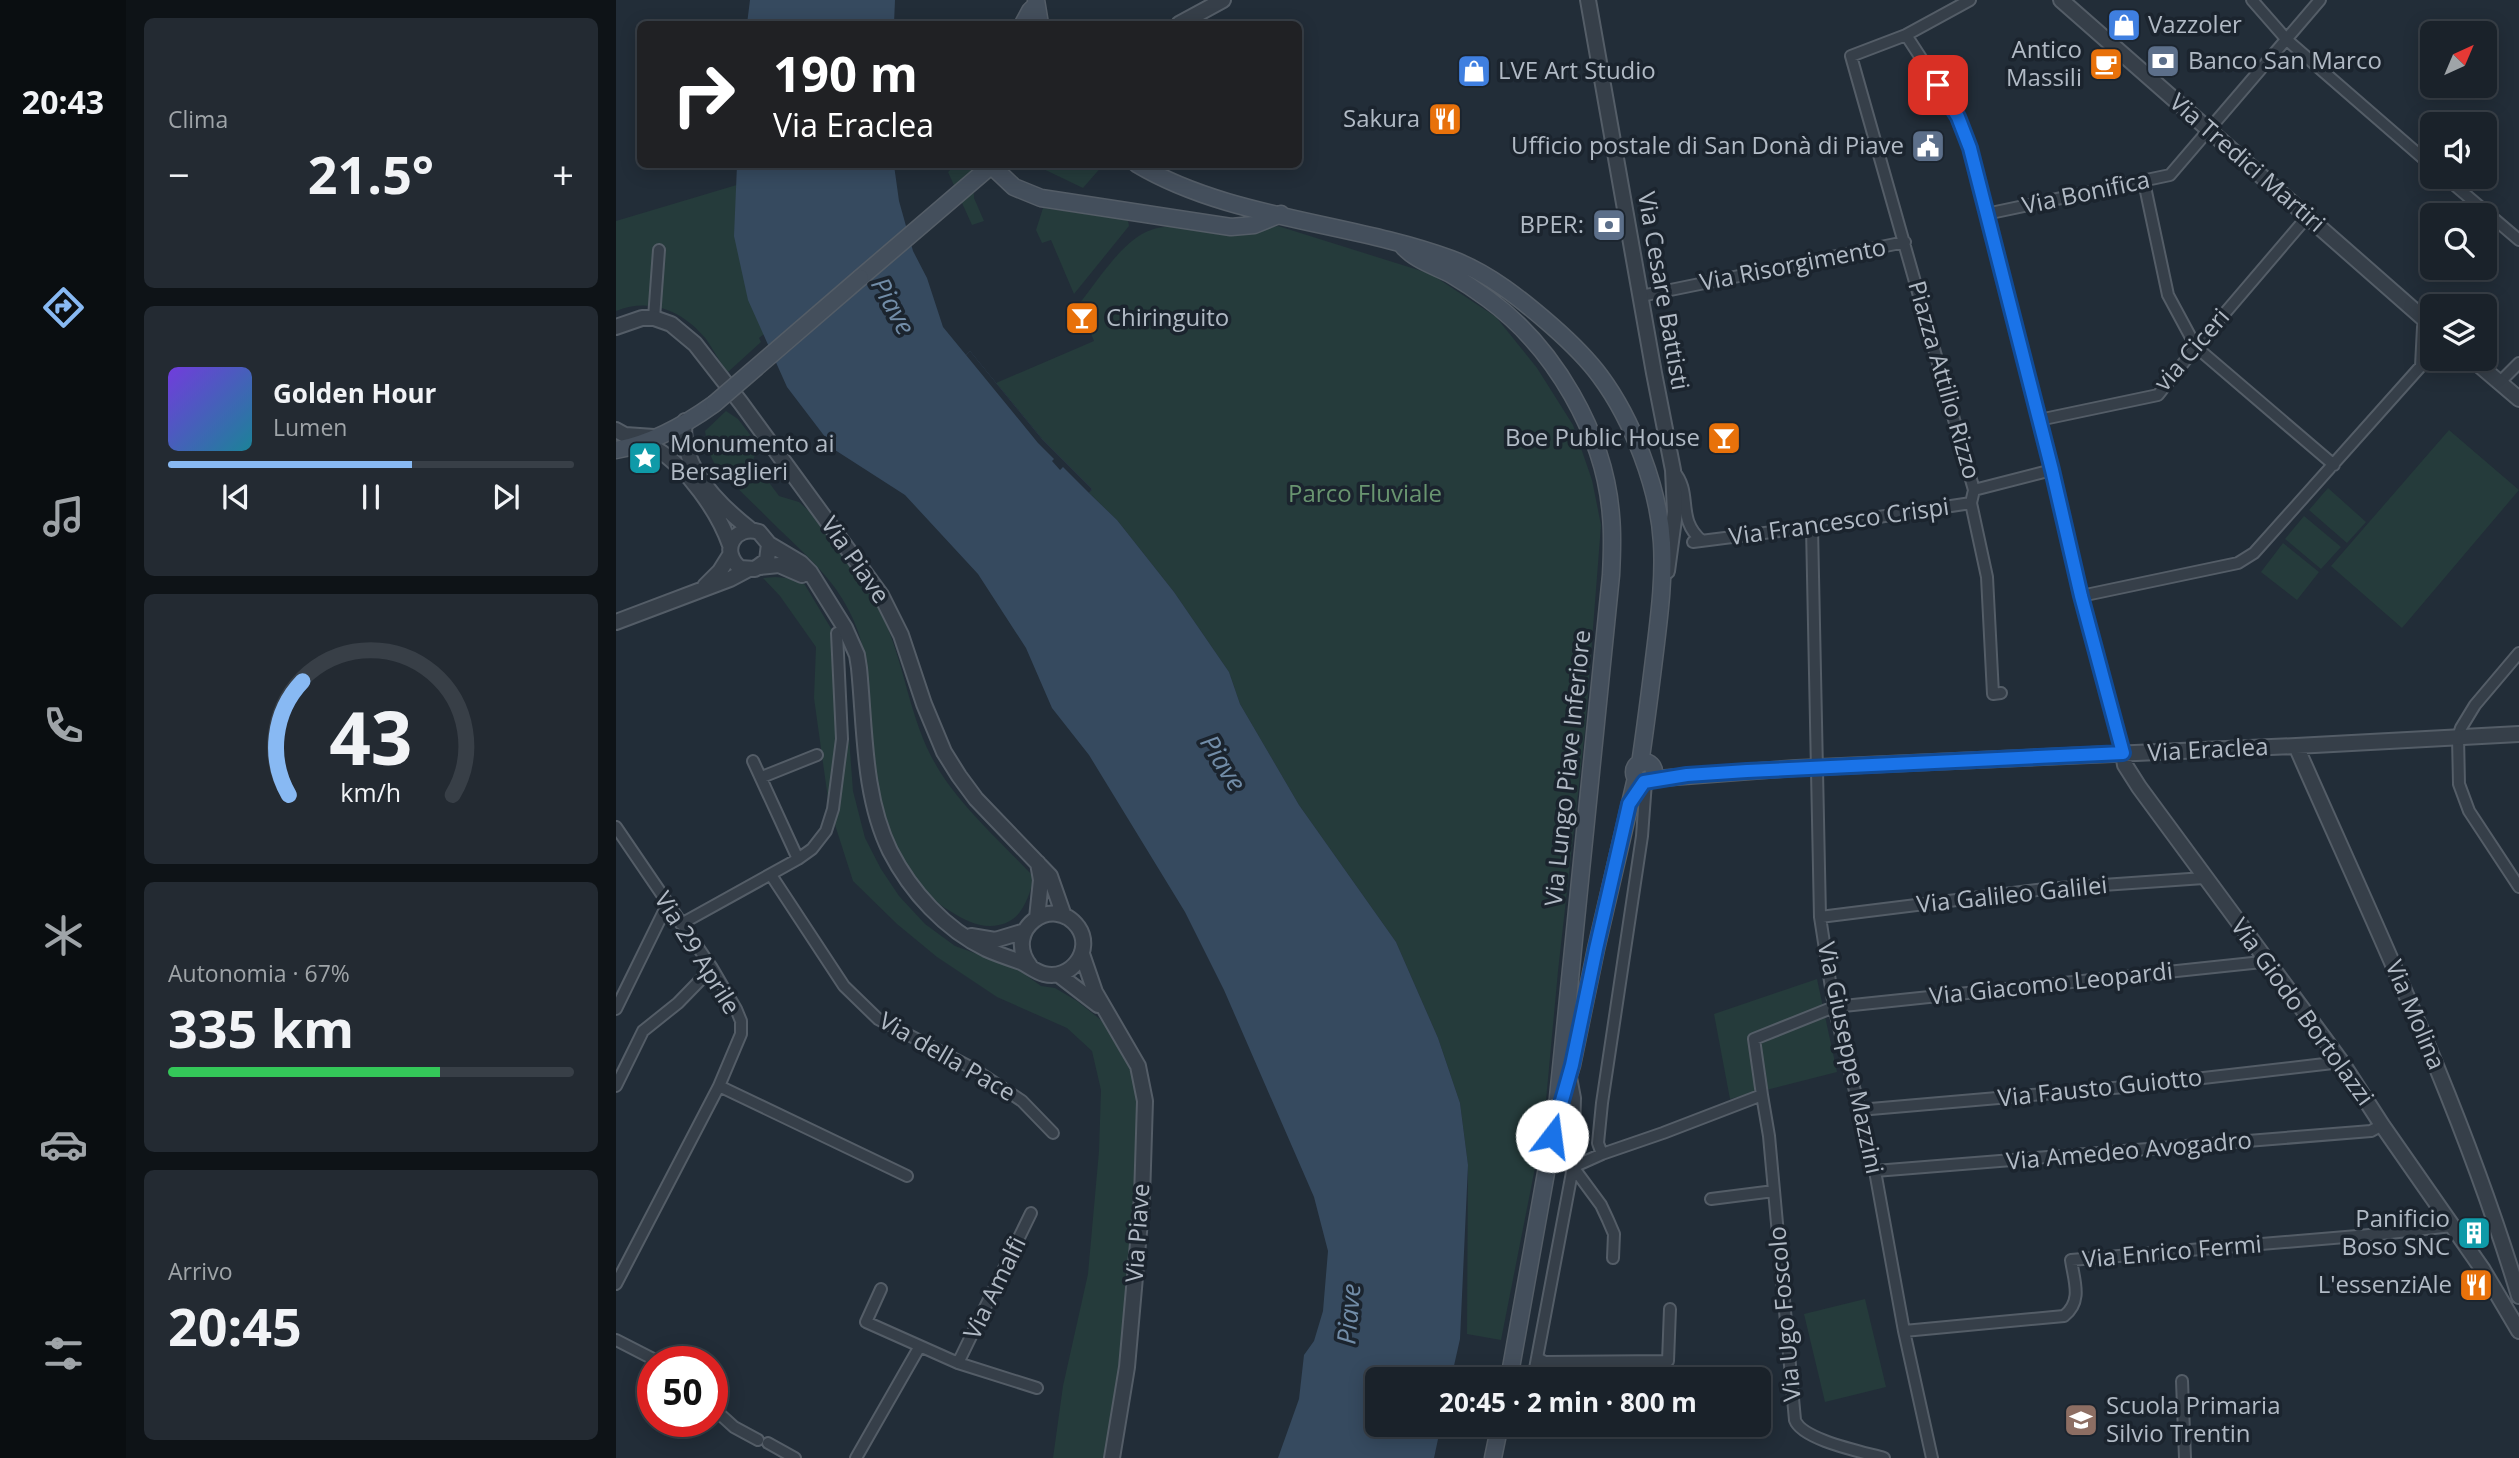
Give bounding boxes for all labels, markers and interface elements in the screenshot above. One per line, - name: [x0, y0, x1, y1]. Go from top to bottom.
- shop icon: Vazzoler: [2105, 6, 2143, 44]
- place label: Vazzoler: [2148, 7, 2242, 40]
- north arrow: [2420, 21, 2497, 98]
- map controls: [2420, 21, 2497, 371]
- place label: Antico Massili: [2006, 32, 2082, 93]
- text: 190 m: [773, 40, 918, 106]
- bank icon: Banco San Marco: [2144, 42, 2182, 80]
- place label: Banco San Marco: [2188, 43, 2382, 76]
- cafe icon: Antico Massili: [2087, 45, 2125, 83]
- icon: right: [658, 49, 749, 140]
- shop icon: LVE Art Studio: [1455, 52, 1493, 90]
- place label: LVE Art Studio: [1498, 53, 1656, 86]
- pin: [1908, 55, 1968, 115]
- icon: arrive: [1919, 66, 1957, 104]
- text: 20:43: [22, 80, 104, 123]
- street label: Via Tredici Martiri: [2163, 85, 2333, 239]
- restaurant icon: Sakura: [1426, 100, 1464, 138]
- place label: Sakura: [1343, 101, 1420, 134]
- text: Clima: [168, 103, 228, 135]
- text: Via Eraclea: [773, 103, 934, 146]
- button: sound: [2420, 112, 2497, 189]
- public building icon: Ufficio postale di San Donà di Piave: [1909, 127, 1947, 165]
- place label: Ufficio postale di San Donà di Piave: [1511, 128, 1904, 161]
- text: 21.5°: [308, 138, 434, 209]
- text: −: [168, 148, 190, 200]
- text: +: [552, 148, 574, 200]
- street label: Via Bonifica: [2019, 162, 2153, 221]
- street label: Via Cesare Battisti: [1631, 189, 1698, 393]
- button: search: [2420, 203, 2497, 280]
- bank icon: BPER:: [1590, 206, 1628, 244]
- place label: BPER:: [1520, 207, 1584, 240]
- street label: Via Risorgimento: [1697, 229, 1889, 298]
- water label: Piave: [863, 270, 924, 341]
- street label: Piazza Attilio Rizzo: [1901, 277, 1990, 483]
- icon: directions: [39, 283, 88, 332]
- button: layers: [2420, 294, 2497, 371]
- bar icon: Chiringuito: [1063, 299, 1101, 337]
- place label: Chiringuito: [1106, 300, 1229, 333]
- street label: via Ciceri: [2146, 301, 2236, 397]
- text: Golden Hour: [273, 375, 436, 411]
- text: Lumen: [273, 411, 347, 443]
- bar icon: Boe Public House: [1705, 419, 1743, 457]
- place label: Boe Public House: [1505, 420, 1700, 453]
- place label: Monumento ai Bersaglieri: [670, 426, 835, 487]
- place icon: Monumento ai Bersaglieri: [626, 439, 664, 477]
- park label: Parco Fluviale: [1288, 476, 1442, 509]
- icon: previous: [217, 478, 255, 516]
- icon: pause: [352, 478, 390, 516]
- icon: next: [487, 478, 525, 516]
- street label: Via Francesco Crispi: [1727, 489, 1951, 552]
- icon: music: [39, 492, 88, 541]
- street label: Via Piave: [814, 509, 898, 609]
- street label: Via Lungo Piave Inferiore: [1536, 628, 1597, 908]
- text: 43: [329, 687, 413, 786]
- icon: phone: [39, 701, 88, 750]
- water label: Piave: [1192, 727, 1255, 798]
- street label: Via Eraclea: [2147, 729, 2269, 768]
- text: km/h: [341, 775, 401, 809]
- street label: Via Galileo Galilei: [1915, 867, 2109, 920]
- street label: Via 29 Aprile: [647, 885, 749, 1020]
- icon: climate: [39, 911, 88, 960]
- street label: Via Giodo Bortolazzi: [2224, 911, 2382, 1111]
- street label: Via Giuseppe Mazzini: [1811, 939, 1892, 1177]
- street label: Via Giacomo Leopardi: [1927, 953, 2174, 1012]
- street label: Via Molina: [2379, 955, 2454, 1074]
- text: Autonomia · 67%: [168, 957, 350, 989]
- text: 335 km: [168, 992, 354, 1063]
- street label: Via della Pace: [873, 1003, 1022, 1108]
- street label: Via Fausto Guiotto: [1996, 1059, 2204, 1114]
- position arrow: [1515, 1099, 1589, 1173]
- icon: car: [39, 1120, 88, 1169]
- street label: Via Amedeo Avogadro: [2005, 1122, 2253, 1177]
- street label: Via Piave: [1117, 1182, 1156, 1284]
- place label: Panificio Boso SNC: [2342, 1201, 2450, 1262]
- building icon: Panificio Boso SNC: [2455, 1214, 2493, 1252]
- street label: Via Ugo Foscolo: [1759, 1225, 1808, 1403]
- street label: Via Enrico Fermi: [2081, 1226, 2263, 1275]
- street label: Via Amalfi: [955, 1230, 1033, 1344]
- text: Arrivo: [168, 1255, 232, 1287]
- restaurant icon: L'essenziAle: [2457, 1266, 2495, 1304]
- place label: L'essenziAle: [2318, 1267, 2452, 1300]
- water label: Piave: [1327, 1282, 1369, 1346]
- text: 20:45: [168, 1290, 302, 1361]
- icon: filters: [39, 1329, 88, 1378]
- speed limit sign: 50: [637, 1346, 728, 1437]
- text: 20:45 · 2 min · 800 m: [1439, 1384, 1697, 1420]
- place label: Scuola Primaria Silvio Trentin: [2106, 1388, 2281, 1449]
- school or university icon: Scuola Primaria Silvio Trentin: [2062, 1401, 2100, 1439]

